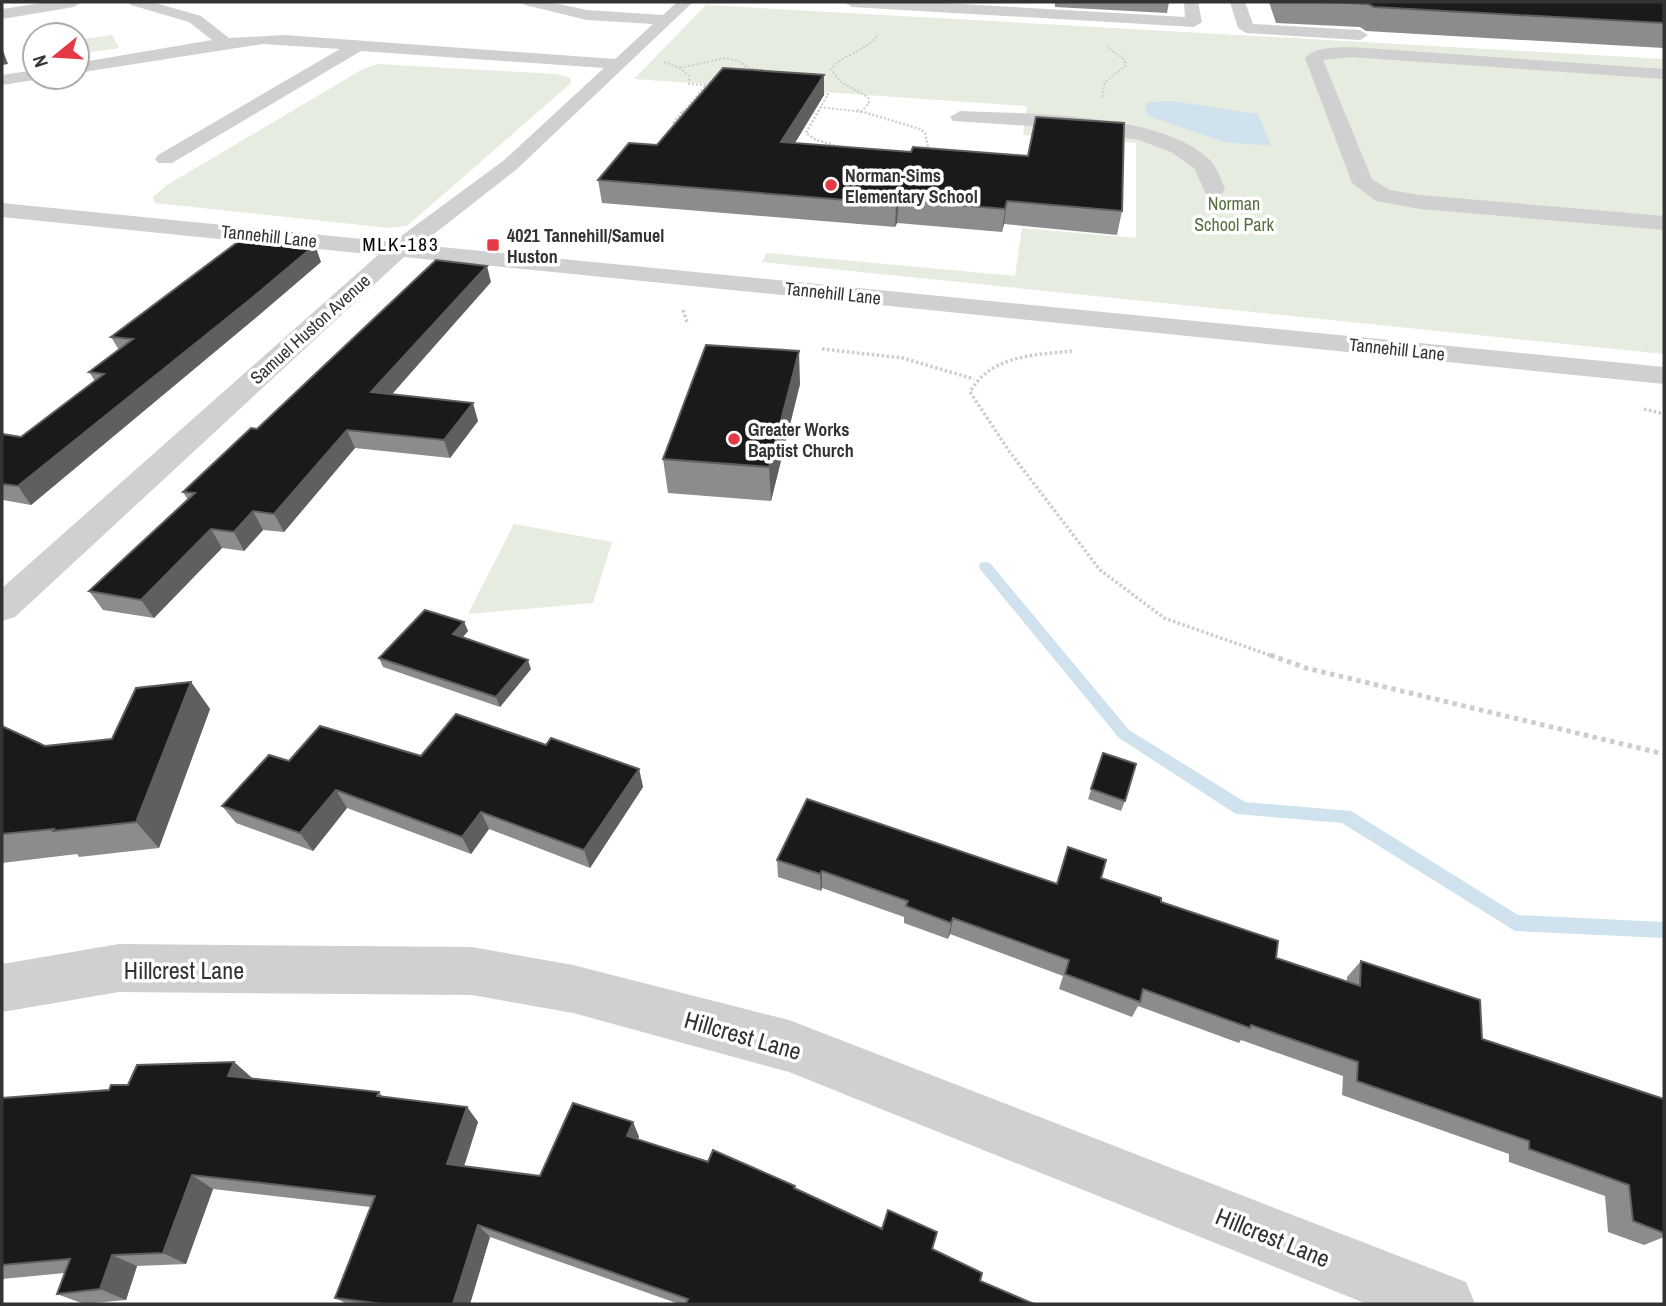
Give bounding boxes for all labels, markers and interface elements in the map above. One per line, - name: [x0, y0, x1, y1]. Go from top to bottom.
- north arrow: [21, 21, 91, 91]
- text: N: [26, 52, 54, 71]
- place label: Norman-Sims Elementary School: [845, 163, 978, 209]
- marker: Norman-Sims Elementary School: [823, 177, 839, 193]
- park label: Norman School Park: [1194, 191, 1274, 237]
- street label: Tannehill Lane: [220, 219, 318, 253]
- place label: 4021 Tannehill/Samuel Huston: [507, 223, 664, 269]
- district label: MLK-183: [362, 231, 440, 257]
- marker: 4021 Tannehill/Samuel Huston: [485, 237, 501, 253]
- street label: Samuel Huston Avenue: [244, 268, 376, 390]
- street label: Tannehill Lane: [784, 276, 882, 310]
- street label: Tannehill Lane: [1348, 332, 1446, 366]
- place label: Greater Works Baptist Church: [748, 417, 854, 463]
- marker: Greater Works Baptist Church: [726, 431, 742, 447]
- street label: Hillcrest Lane: [124, 954, 244, 986]
- street label: Hillcrest Lane: [681, 1003, 805, 1067]
- street label: Hillcrest Lane: [1211, 1200, 1335, 1274]

